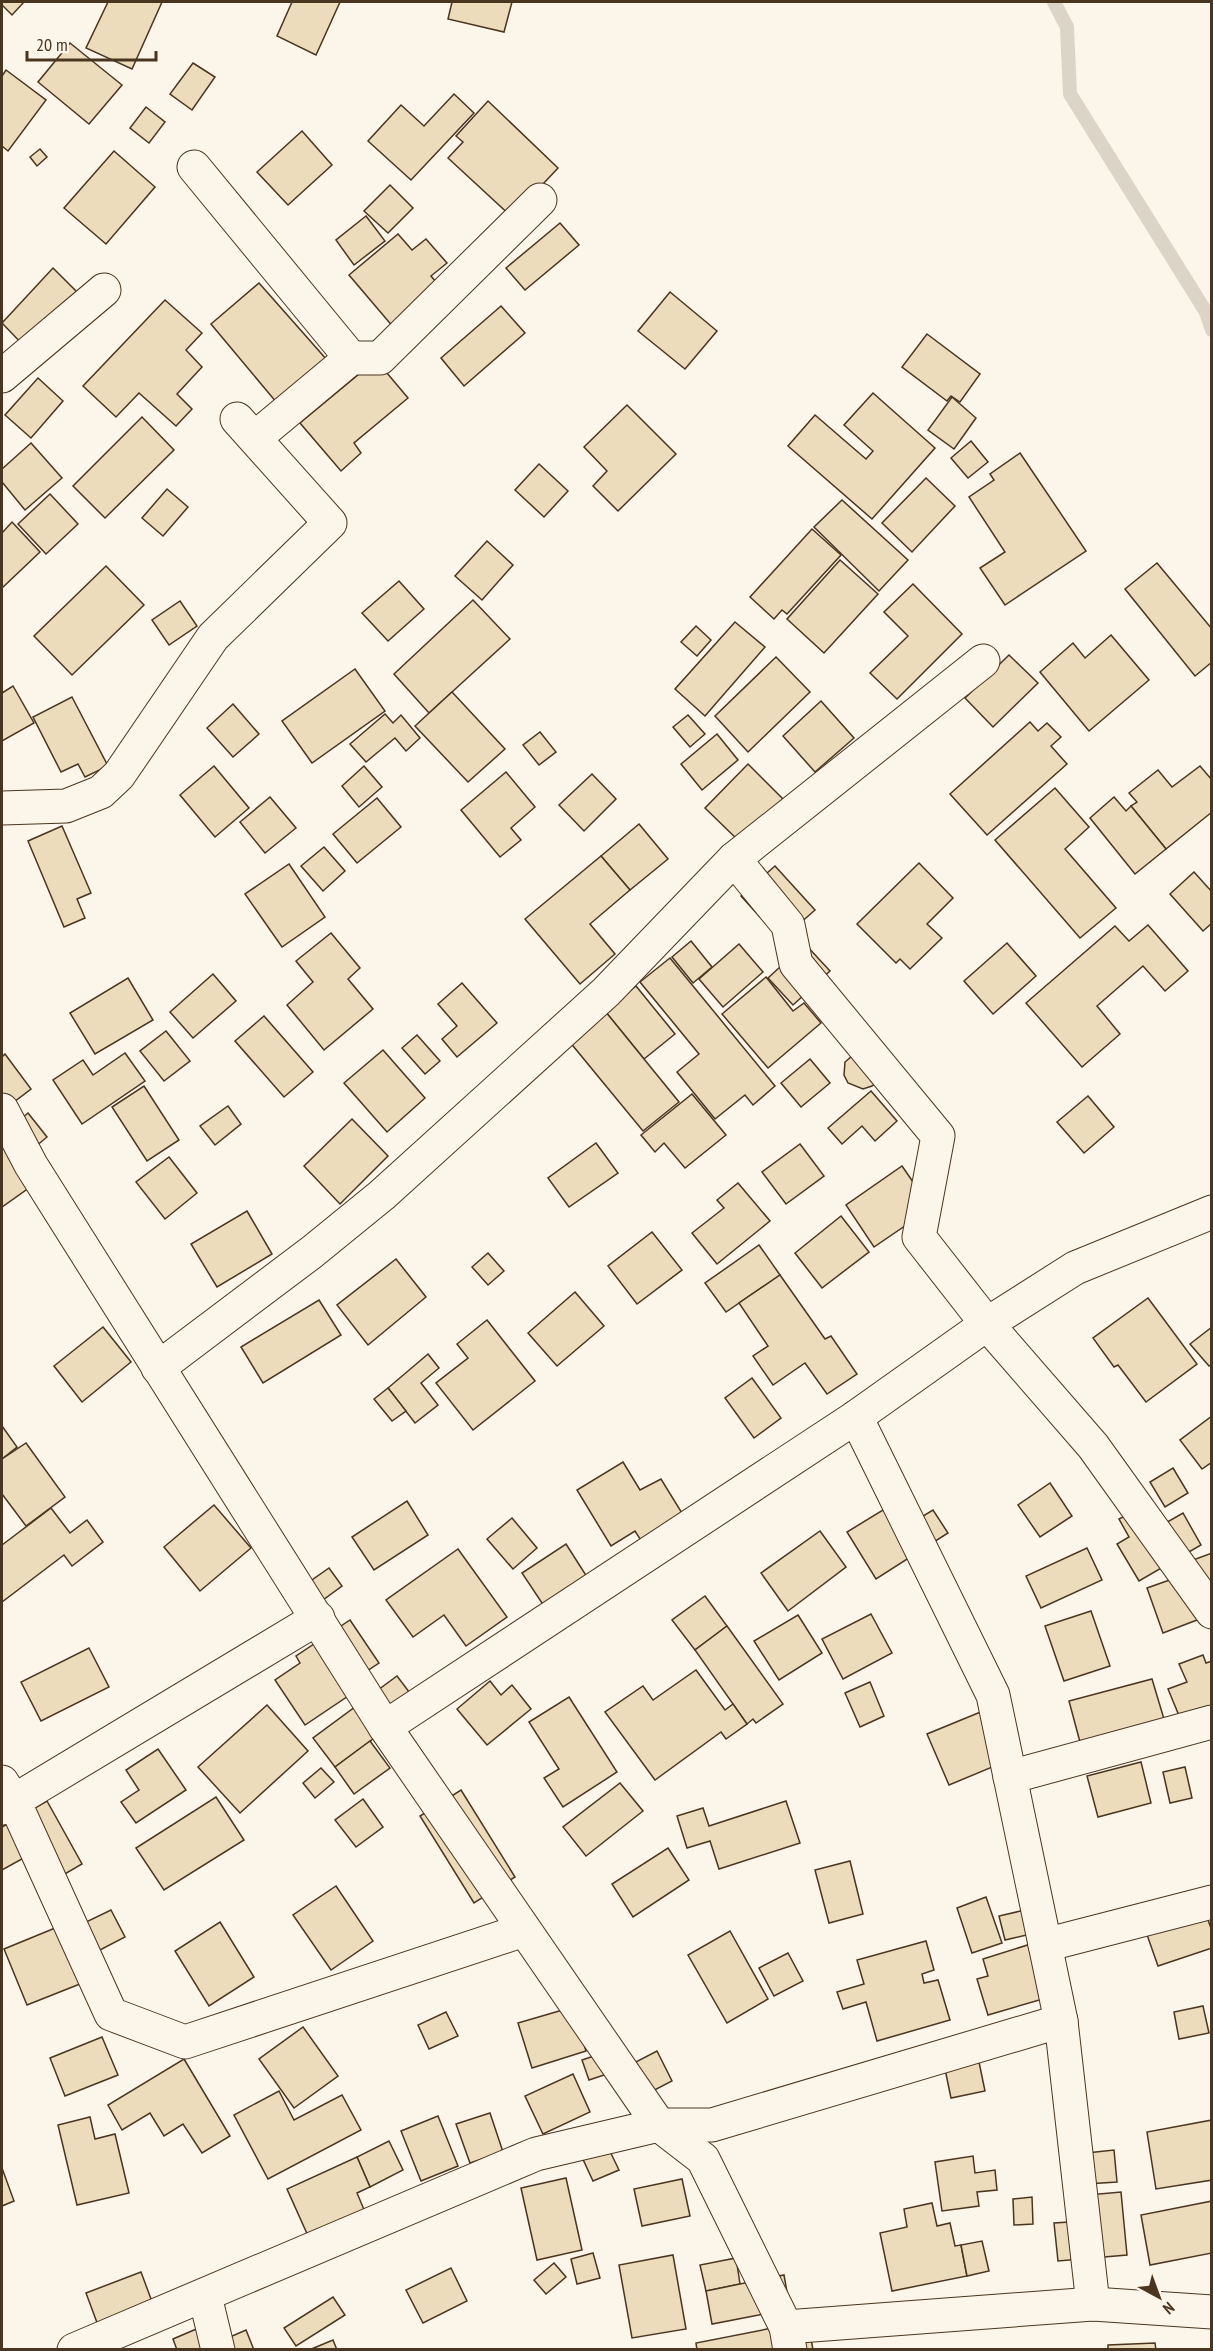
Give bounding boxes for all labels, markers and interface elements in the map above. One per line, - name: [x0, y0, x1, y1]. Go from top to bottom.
- scale bar: [27, 24, 156, 62]
- text: 20 m: [36, 33, 68, 56]
- north arrow: [1129, 2267, 1189, 2327]
- text: N: [1159, 2298, 1179, 2319]

